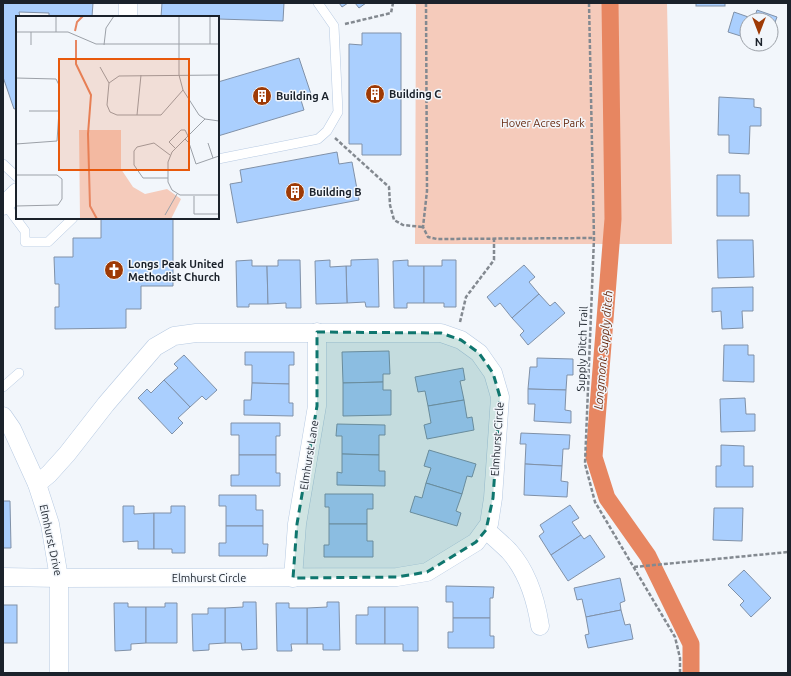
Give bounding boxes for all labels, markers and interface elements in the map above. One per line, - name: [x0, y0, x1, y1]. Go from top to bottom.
- north arrow: [739, 12, 779, 52]
- inset map: [16, 16, 219, 219]
- text: N: [755, 36, 763, 48]
- building icon: Building C: [364, 83, 386, 105]
- building icon: Building A: [251, 85, 273, 107]
- place label: Building C: [389, 88, 441, 100]
- place label: Building A: [276, 90, 329, 102]
- park label: Hover Acres Park: [501, 117, 585, 129]
- building icon: Building B: [284, 181, 306, 203]
- place label: Building B: [309, 186, 362, 198]
- place label: Longs Peak United Methodist Church: [128, 258, 224, 283]
- church icon: Longs Peak United Methodist Church: [103, 259, 125, 281]
- water label: Longmont Supply ditch: [591, 290, 615, 410]
- street label: Supply Ditch Trail: [575, 306, 589, 392]
- street label: Elmhurst Circle: [488, 401, 506, 477]
- street label: Elmhurst Lane: [298, 419, 320, 491]
- street label: Elmhurst Drive: [38, 503, 64, 577]
- street label: Elmhurst Circle: [172, 572, 246, 584]

